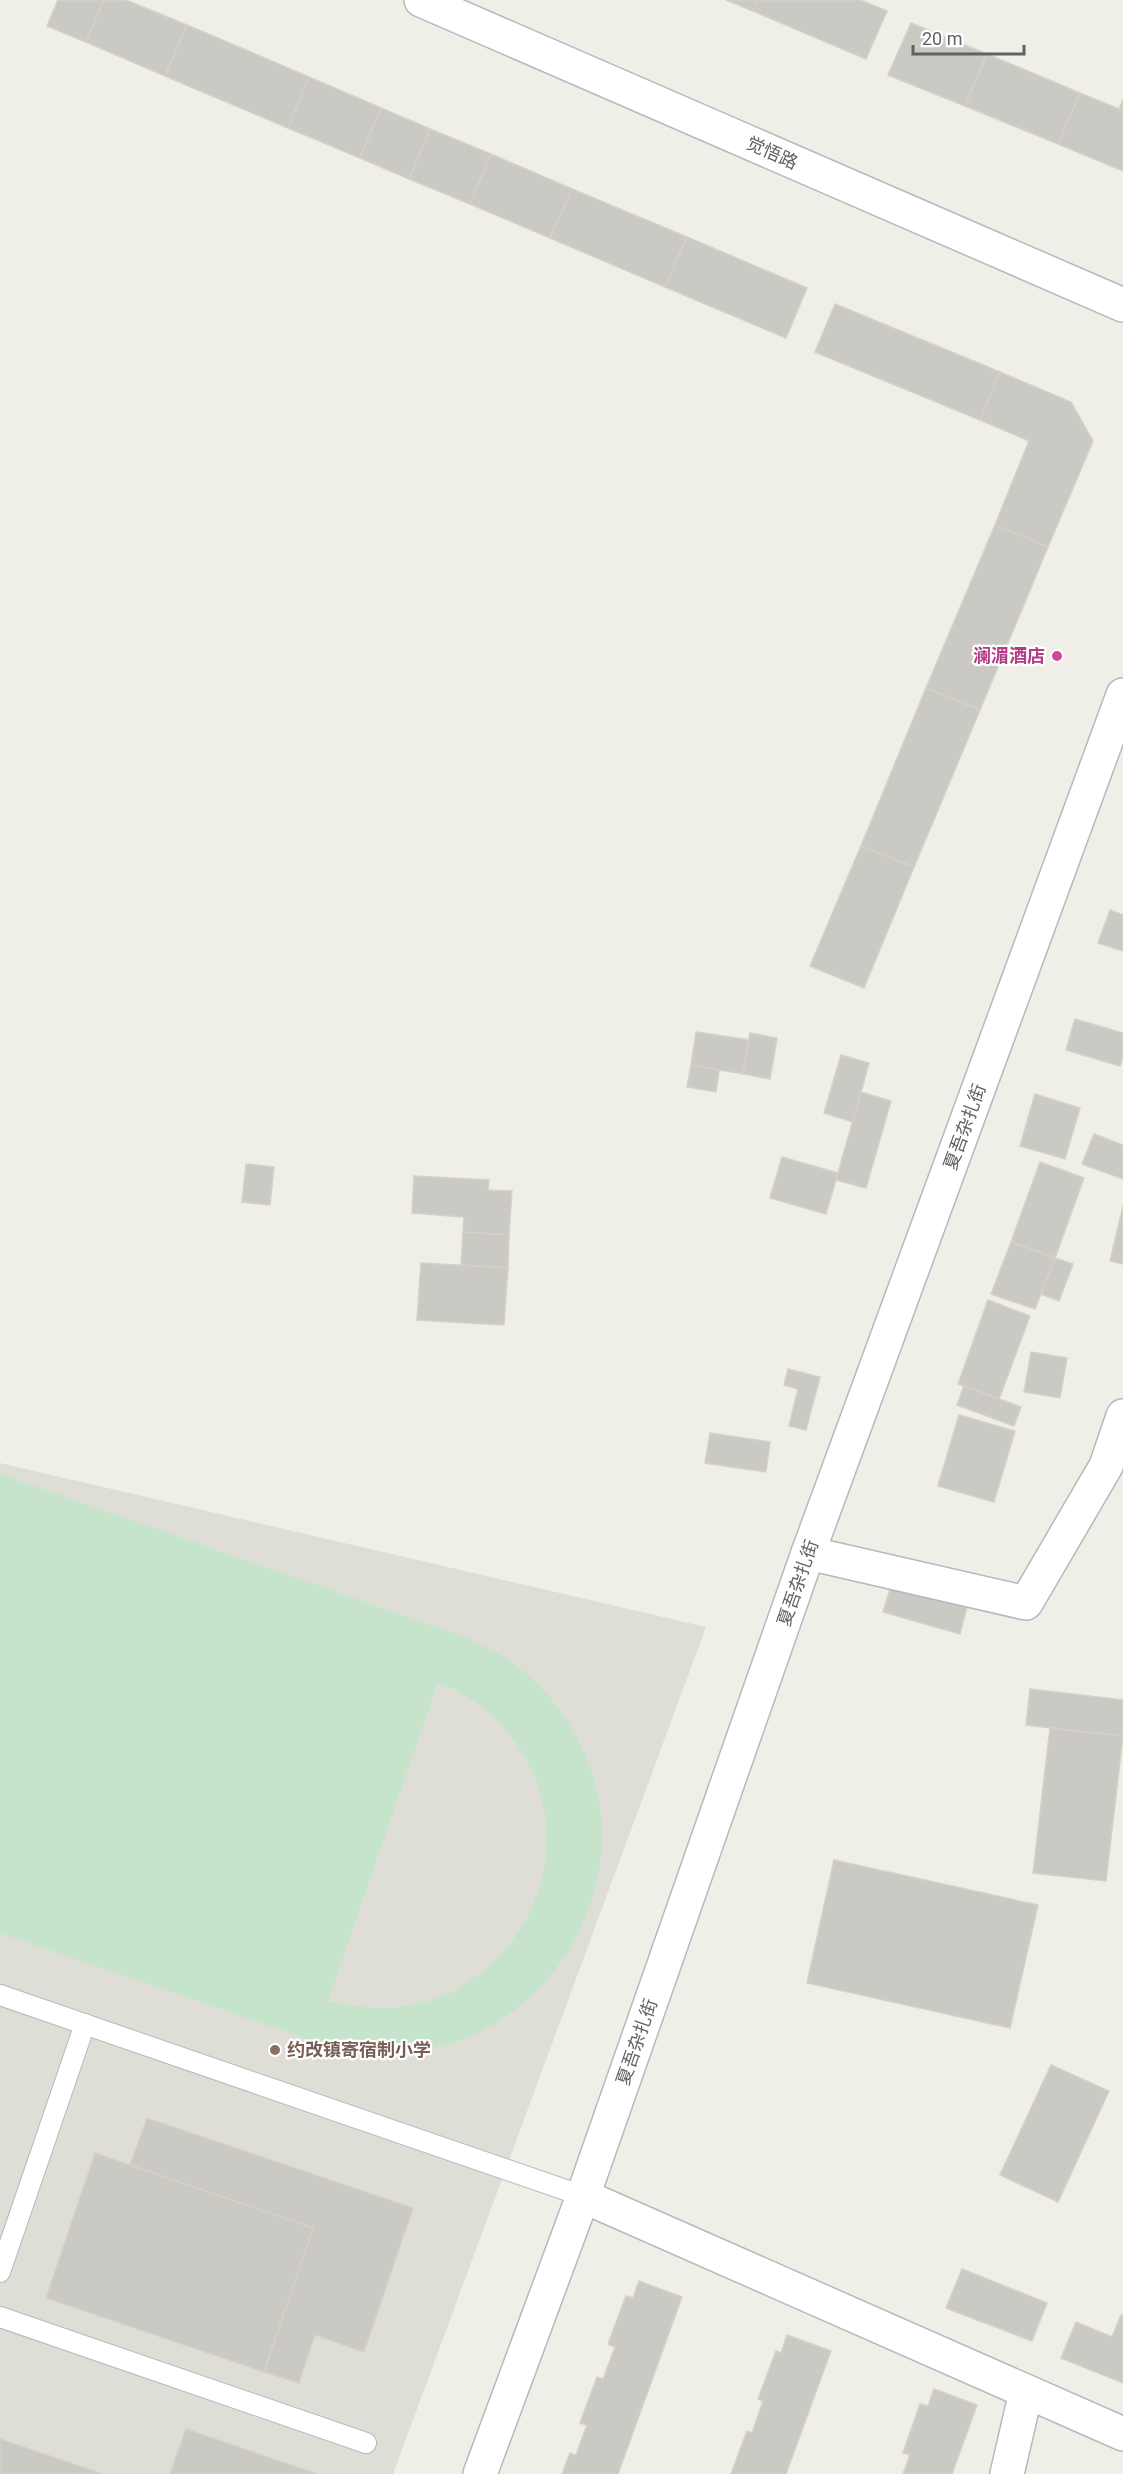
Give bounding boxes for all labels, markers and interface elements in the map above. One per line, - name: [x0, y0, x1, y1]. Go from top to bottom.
- scale bar: [913, 18, 1024, 56]
- text: 20 m: [922, 28, 962, 49]
- street label: 觉悟路: [743, 132, 801, 173]
- place label: 澜湄酒店: [973, 645, 1045, 666]
- marker: 澜湄酒店: [1050, 649, 1064, 663]
- street label: 夏吾杂扎街: [939, 1081, 990, 1173]
- street label: 夏吾杂扎街: [773, 1537, 822, 1629]
- street label: 夏吾杂扎街: [612, 1996, 661, 2088]
- place label: 约改镇寄宿制小学: [287, 2039, 431, 2060]
- marker: 约改镇寄宿制小学: [268, 2043, 282, 2057]

